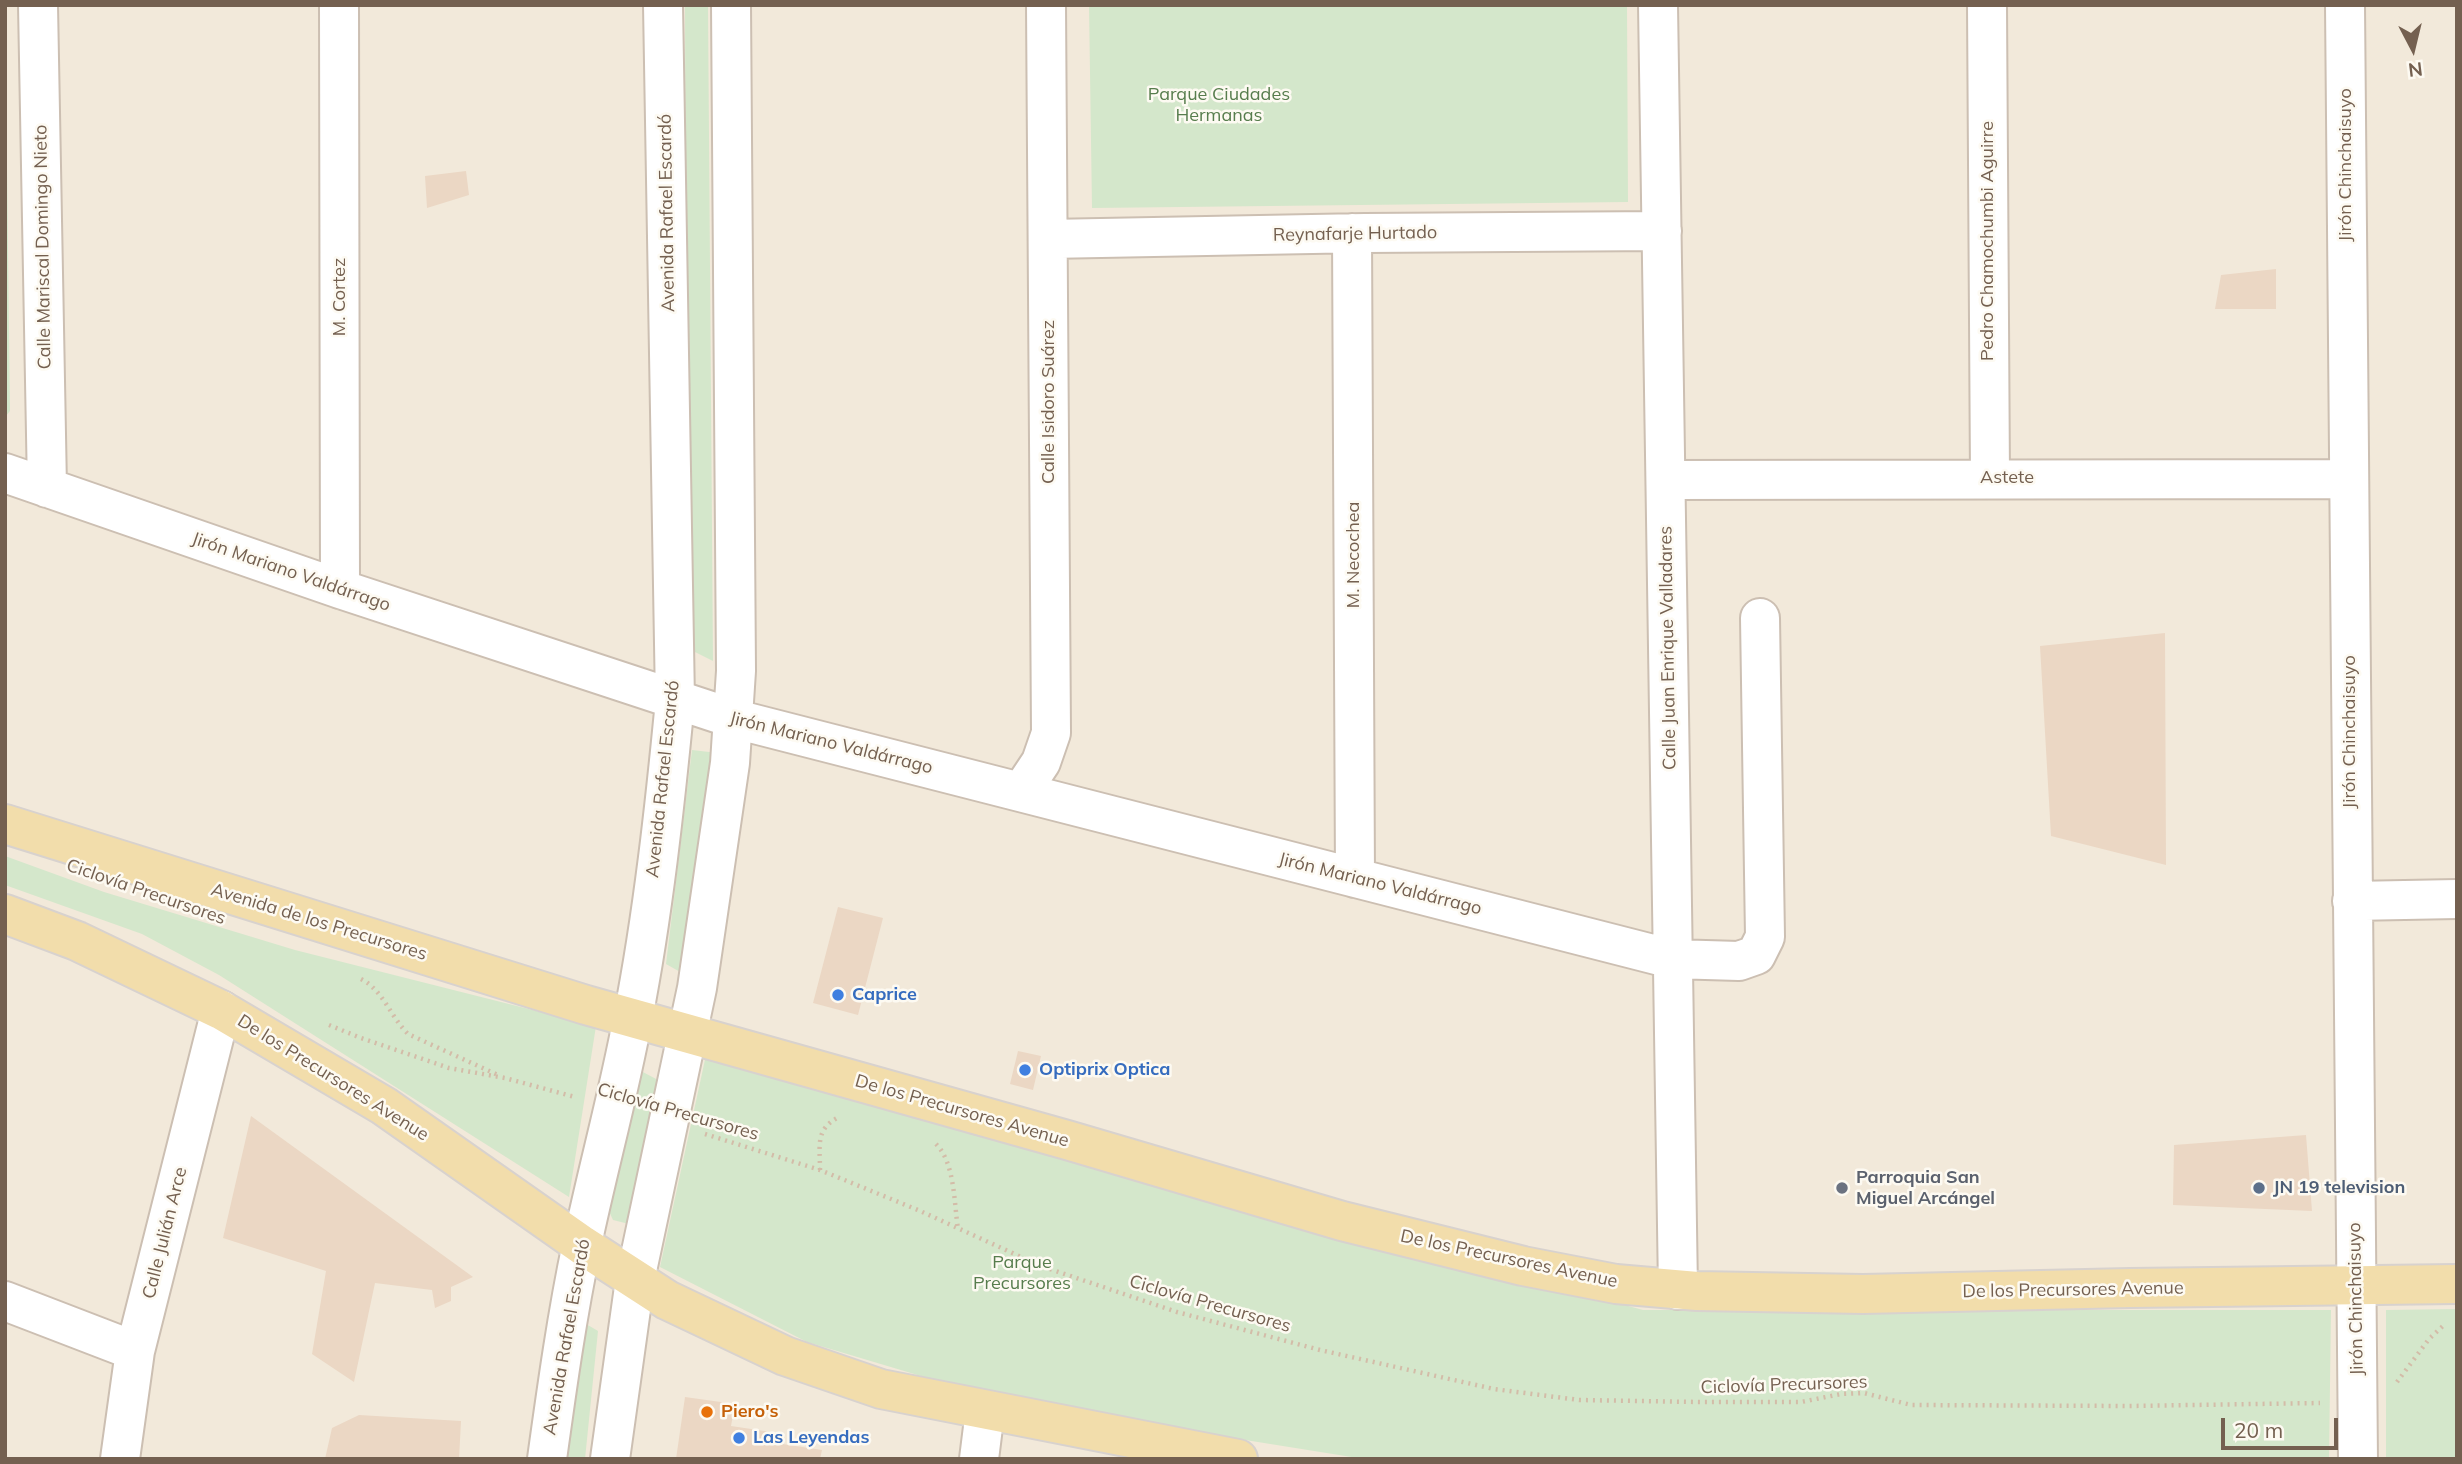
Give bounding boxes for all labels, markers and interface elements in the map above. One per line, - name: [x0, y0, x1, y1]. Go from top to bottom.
- north arrow: [2378, 14, 2448, 84]
- text: N: [2407, 57, 2424, 83]
- park label: Parque Ciudades Hermanas: [1148, 84, 1290, 126]
- street label: Jirón Chinchaisuyo: [2335, 88, 2357, 242]
- street label: Avenida Rafael Escardó: [654, 114, 680, 312]
- street label: Pedro Chamochumbi Aguirre: [1977, 121, 1999, 361]
- street label: Calle Mariscal Domingo Nieto: [30, 124, 56, 370]
- street label: Reynafarje Hurtado: [1273, 222, 1437, 246]
- street label: M. Cortez: [329, 258, 351, 336]
- street label: Calle Isidoro Suárez: [1038, 320, 1060, 484]
- street label: Astete: [1980, 467, 2034, 489]
- street label: M. Necochea: [1343, 502, 1365, 608]
- street label: Calle Juan Enrique Valladares: [1655, 526, 1681, 770]
- street label: Jirón Mariano Valdárrago: [189, 528, 393, 616]
- street label: Jirón Chinchaisuyo: [2339, 655, 2361, 809]
- street label: Avenida Rafael Escardó: [642, 679, 684, 879]
- street label: Jirón Mariano Valdárrago: [727, 707, 935, 779]
- street label: Jirón Mariano Valdárrago: [1276, 848, 1484, 920]
- street label: Ciclovía Precursores: [63, 855, 229, 929]
- street label: Avenida de los Precursores: [209, 879, 429, 965]
- place label: Caprice: [852, 984, 917, 1006]
- marker: Caprice: [830, 987, 846, 1003]
- street label: De los Precursores Avenue: [233, 1010, 433, 1146]
- place label: Optiprix Optica: [1039, 1059, 1170, 1081]
- marker: Optiprix Optica: [1017, 1062, 1033, 1078]
- street label: De los Precursores Avenue: [853, 1070, 1071, 1152]
- street label: Ciclovía Precursores: [595, 1079, 761, 1145]
- street label: Calle Julián Arce: [138, 1165, 192, 1301]
- place label: Parroquia San Miguel Arcángel: [1856, 1167, 1995, 1210]
- place label: JN 19 television: [2273, 1177, 2405, 1199]
- marker: Parroquia San Miguel Arcángel: [1834, 1180, 1850, 1196]
- marker: JN 19 television: [2251, 1180, 2267, 1196]
- street label: Jirón Chinchaisuyo: [2344, 1222, 2368, 1376]
- street label: De los Precursores Avenue: [1398, 1225, 1620, 1293]
- street label: Avenida Rafael Escardó: [539, 1237, 595, 1437]
- park label: Parque Precursores: [973, 1252, 1071, 1294]
- street label: Ciclovía Precursores: [1127, 1271, 1293, 1337]
- street label: De los Precursores Avenue: [1962, 1277, 2184, 1303]
- street label: Ciclovía Precursores: [1700, 1371, 1868, 1399]
- place label: Piero's: [721, 1401, 779, 1423]
- marker: Piero's: [699, 1404, 715, 1420]
- scale bar: [2224, 1404, 2341, 1448]
- text: 20 m: [2234, 1417, 2283, 1443]
- place label: Las Leyendas: [753, 1427, 870, 1449]
- marker: Las Leyendas: [731, 1430, 747, 1446]

